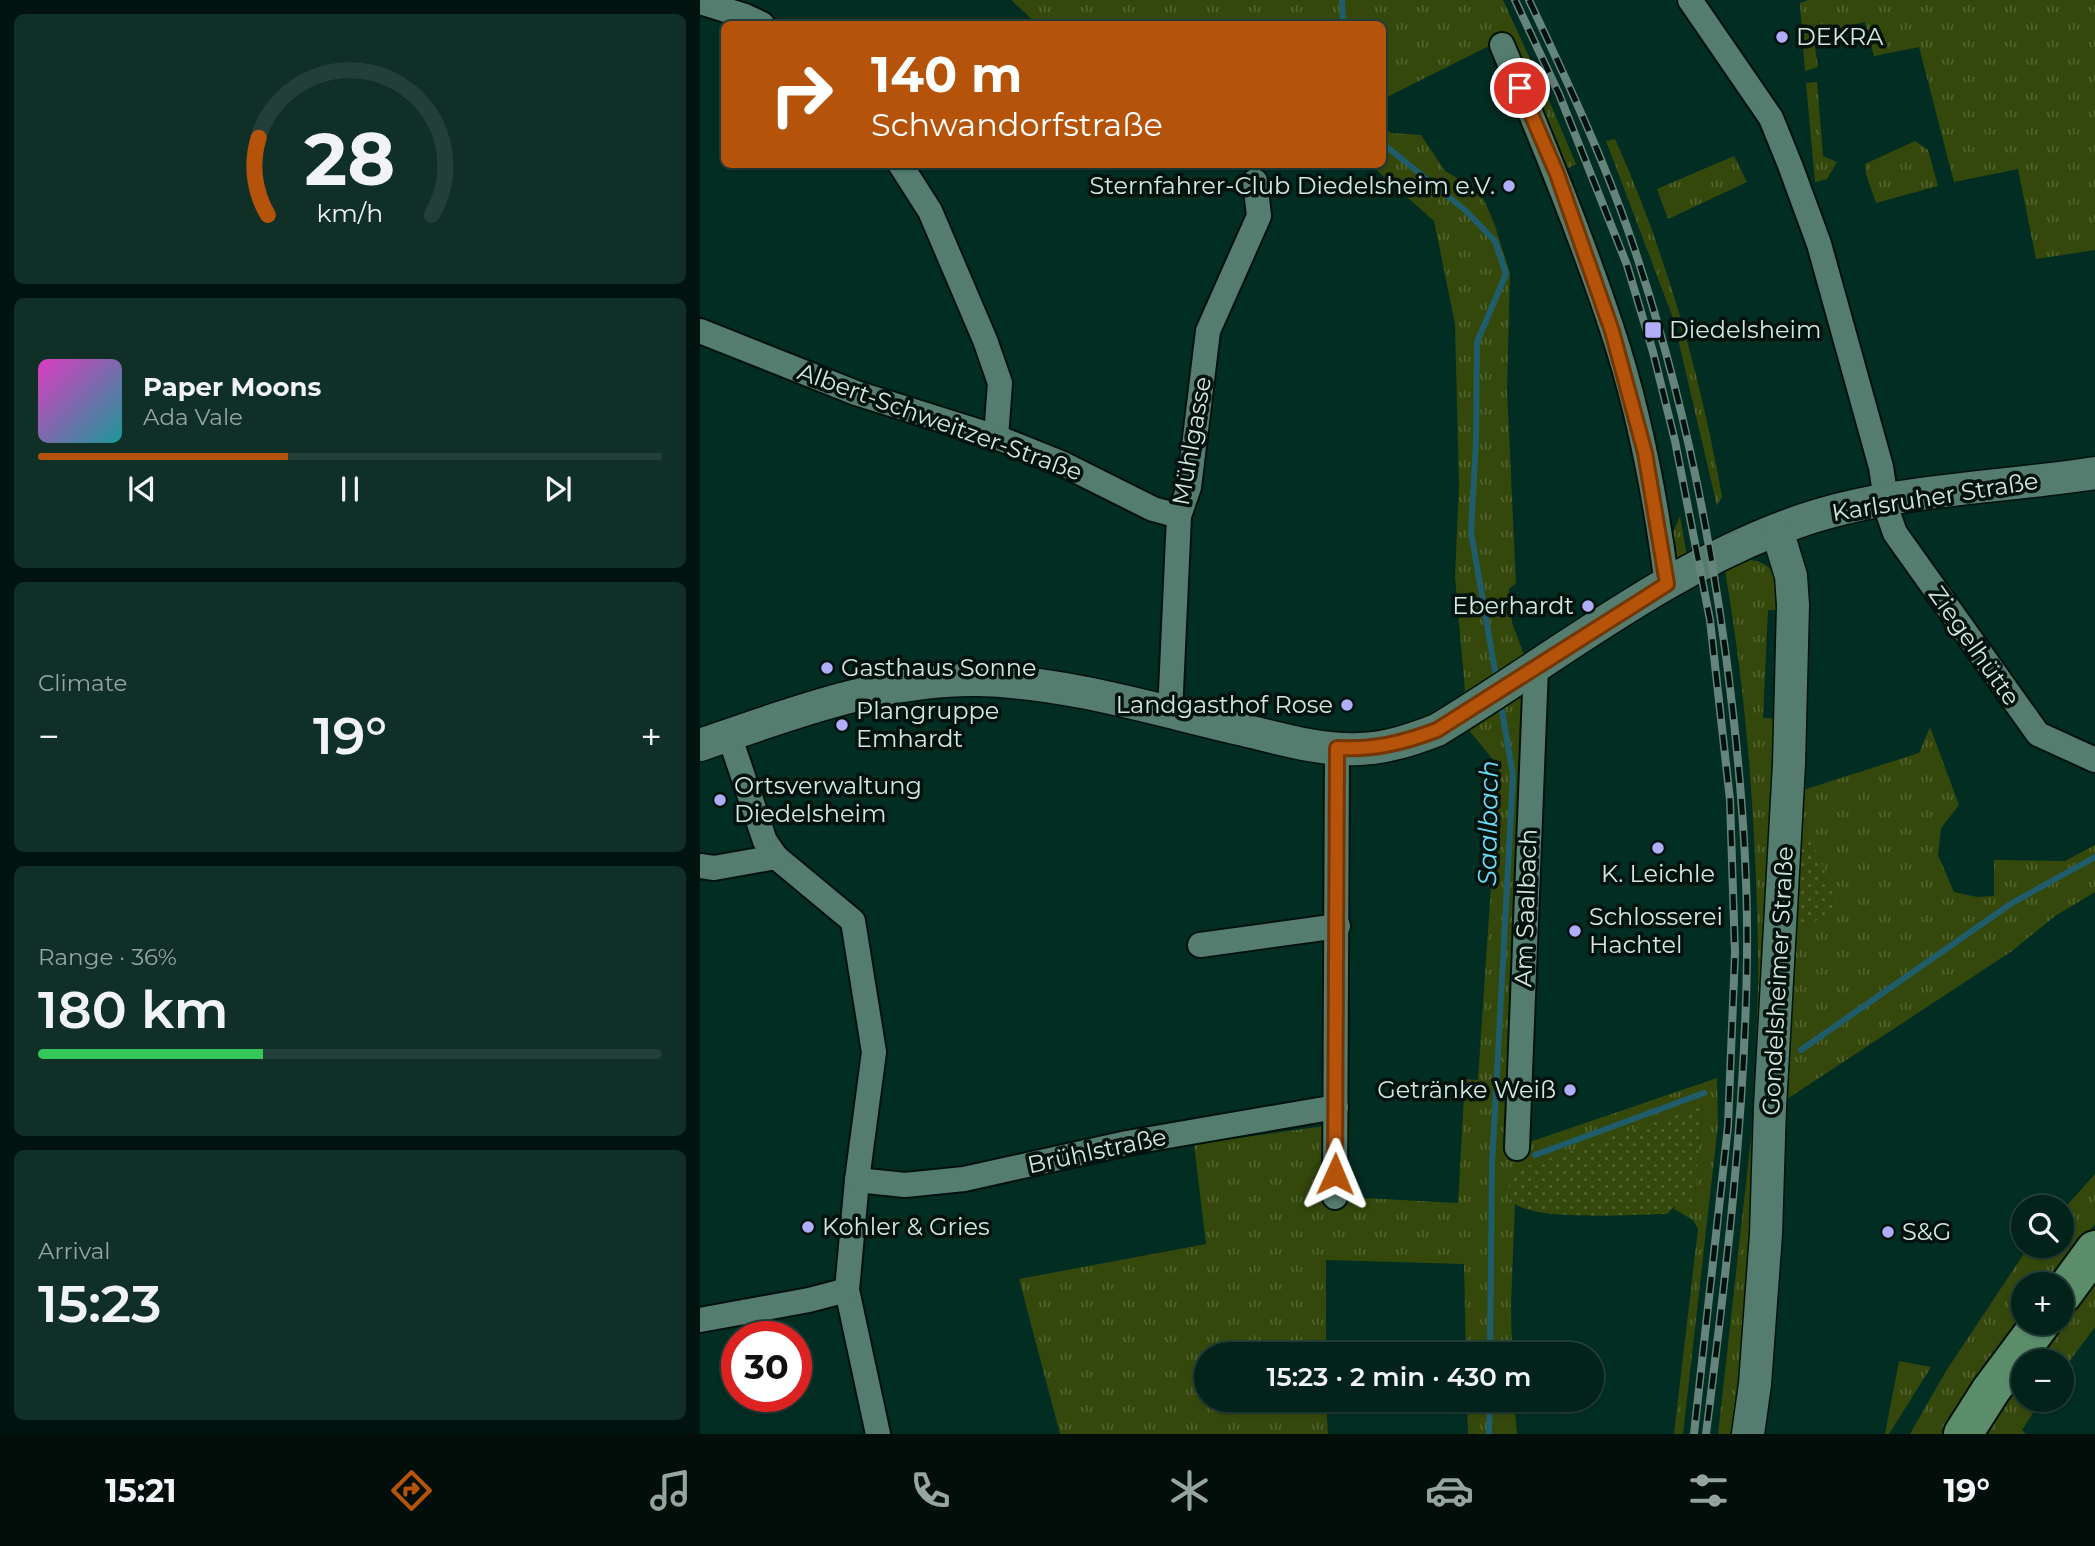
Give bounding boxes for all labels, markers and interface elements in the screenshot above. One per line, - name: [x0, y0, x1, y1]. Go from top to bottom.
- place label: DEKRA: [1796, 22, 1884, 51]
- marker: DEKRA: [1774, 29, 1790, 45]
- text: 140 m: [871, 45, 1023, 104]
- icon: right: [756, 49, 847, 140]
- pin: [1490, 58, 1550, 118]
- icon: arrive: [1501, 69, 1539, 107]
- text: Schwandorfstraße: [871, 105, 1163, 144]
- text: 28: [305, 115, 396, 203]
- place label: Sternfahrer-Club Diedelsheim e.V.: [1089, 171, 1495, 200]
- marker: Sternfahrer-Club Diedelsheim e.V.: [1501, 178, 1517, 194]
- text: km/h: [317, 198, 383, 228]
- place label: Diedelsheim: [1669, 315, 1821, 344]
- marker: Diedelsheim: [1643, 320, 1663, 340]
- street label: Albert-Schweitzer-Straße: [794, 357, 1086, 487]
- text: Paper Moons: [143, 371, 321, 403]
- street label: Mühlgasse: [1166, 374, 1217, 508]
- text: Ada Vale: [143, 403, 243, 431]
- street label: Karlsruher Straße: [1830, 466, 2040, 527]
- icon: previous: [123, 470, 161, 508]
- icon: pause: [331, 470, 369, 508]
- icon: next: [539, 470, 577, 508]
- street label: Ziegelhütte: [1923, 580, 2026, 711]
- place label: Eberhardt: [1452, 591, 1574, 620]
- marker: Eberhardt: [1580, 598, 1596, 614]
- place label: Gasthaus Sonne: [841, 653, 1036, 682]
- marker: Gasthaus Sonne: [819, 660, 835, 676]
- text: Climate: [38, 669, 127, 697]
- place label: Landgasthof Rose: [1116, 690, 1333, 719]
- place label: Plangruppe Emhardt: [856, 696, 999, 753]
- marker: Landgasthof Rose: [1339, 697, 1355, 713]
- text: 19°: [313, 704, 387, 767]
- text: −: [38, 713, 60, 760]
- text: +: [640, 713, 662, 760]
- marker: Plangruppe Emhardt: [834, 717, 850, 733]
- water label: Saalbach: [1471, 760, 1505, 886]
- place label: Ortsverwaltung Diedelsheim: [734, 771, 922, 828]
- marker: Ortsverwaltung Diedelsheim: [712, 792, 728, 808]
- street label: Am Saalbach: [1508, 828, 1543, 988]
- marker: K. Leichle: [1650, 840, 1666, 856]
- street label: Gondelsheimer Straße: [1756, 846, 1799, 1116]
- place label: K. Leichle: [1601, 859, 1715, 888]
- place label: Schlosserei Hachtel: [1589, 902, 1723, 959]
- marker: Schlosserei Hachtel: [1567, 923, 1583, 939]
- text: Range · 36%: [38, 943, 177, 971]
- text: 180 km: [38, 978, 229, 1041]
- place label: Getränke Weiß: [1377, 1075, 1556, 1104]
- marker: Getränke Weiß: [1562, 1082, 1578, 1098]
- street label: Brühlstraße: [1025, 1122, 1169, 1179]
- position arrow: [1298, 1137, 1372, 1211]
- map controls: [2011, 1195, 2074, 1412]
- button: search: [2011, 1195, 2074, 1258]
- place label: Kohler & Gries: [822, 1212, 990, 1241]
- place label: S&G: [1902, 1217, 1951, 1246]
- marker: Kohler & Gries: [800, 1219, 816, 1235]
- marker: S&G: [1880, 1224, 1896, 1240]
- text: Arrival: [38, 1237, 111, 1265]
- text: 15:23: [38, 1272, 161, 1335]
- button: +: [2011, 1272, 2074, 1335]
- speed limit sign: 30: [721, 1321, 812, 1412]
- button: −: [2011, 1349, 2074, 1412]
- text: 15:23 · 2 min · 430 m: [1267, 1361, 1531, 1393]
- icon: directions: [387, 1466, 436, 1515]
- icon: music: [646, 1466, 695, 1515]
- icon: phone: [906, 1466, 955, 1515]
- icon: climate: [1165, 1466, 1214, 1515]
- icon: car: [1425, 1466, 1474, 1515]
- icon: filters: [1684, 1466, 1733, 1515]
- text: 15:21: [105, 1471, 177, 1510]
- text: 19°: [1943, 1471, 1990, 1510]

